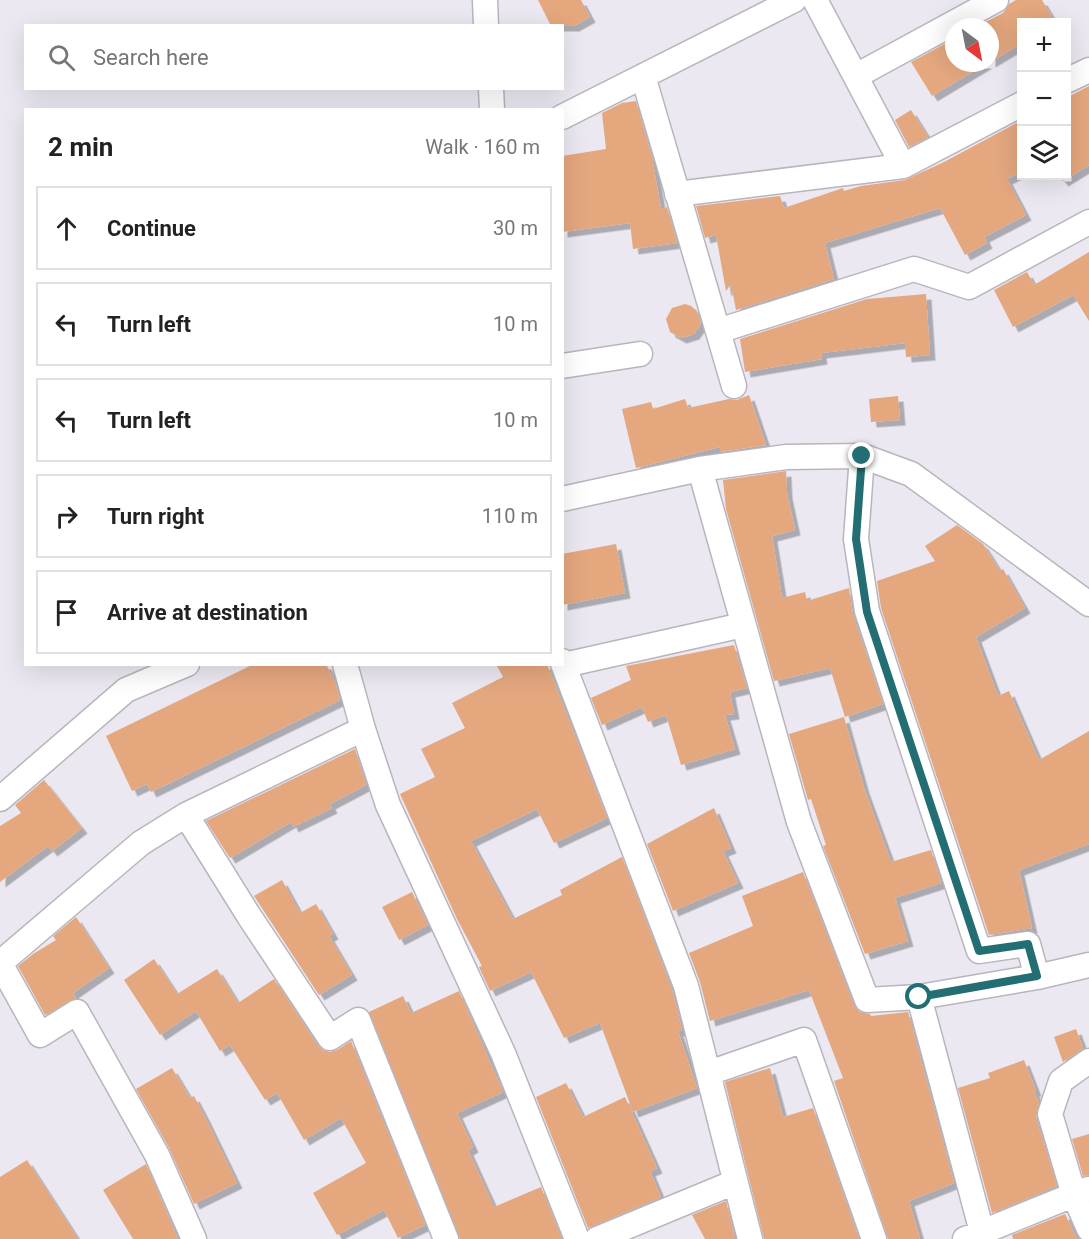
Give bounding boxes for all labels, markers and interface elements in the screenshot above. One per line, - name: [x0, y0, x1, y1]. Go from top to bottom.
- north arrow: [945, 18, 999, 72]
- map controls: [1017, 18, 1071, 180]
- button: +: [1017, 18, 1071, 72]
- search box: [24, 24, 564, 90]
- icon: search: [45, 41, 78, 74]
- text: Search here: [93, 45, 209, 70]
- button: −: [1017, 72, 1071, 126]
- button: layers: [1017, 126, 1071, 180]
- text: 2 min: [48, 132, 113, 162]
- text: Walk · 160 m: [425, 135, 540, 159]
- icon: ahead: [50, 212, 83, 245]
- text: Continue: [107, 216, 196, 241]
- text: 30 m: [493, 216, 538, 240]
- icon: left: [50, 308, 83, 341]
- text: Turn left: [107, 312, 191, 337]
- text: 10 m: [493, 312, 538, 336]
- icon: left: [50, 404, 83, 437]
- text: Turn left: [107, 408, 191, 433]
- text: 10 m: [493, 408, 538, 432]
- route end: [848, 442, 874, 468]
- icon: right: [50, 500, 83, 533]
- text: Turn right: [107, 504, 204, 529]
- text: 110 m: [482, 504, 538, 528]
- icon: arrive: [50, 596, 83, 629]
- text: Arrive at destination: [107, 600, 308, 625]
- route start: [905, 983, 931, 1009]

